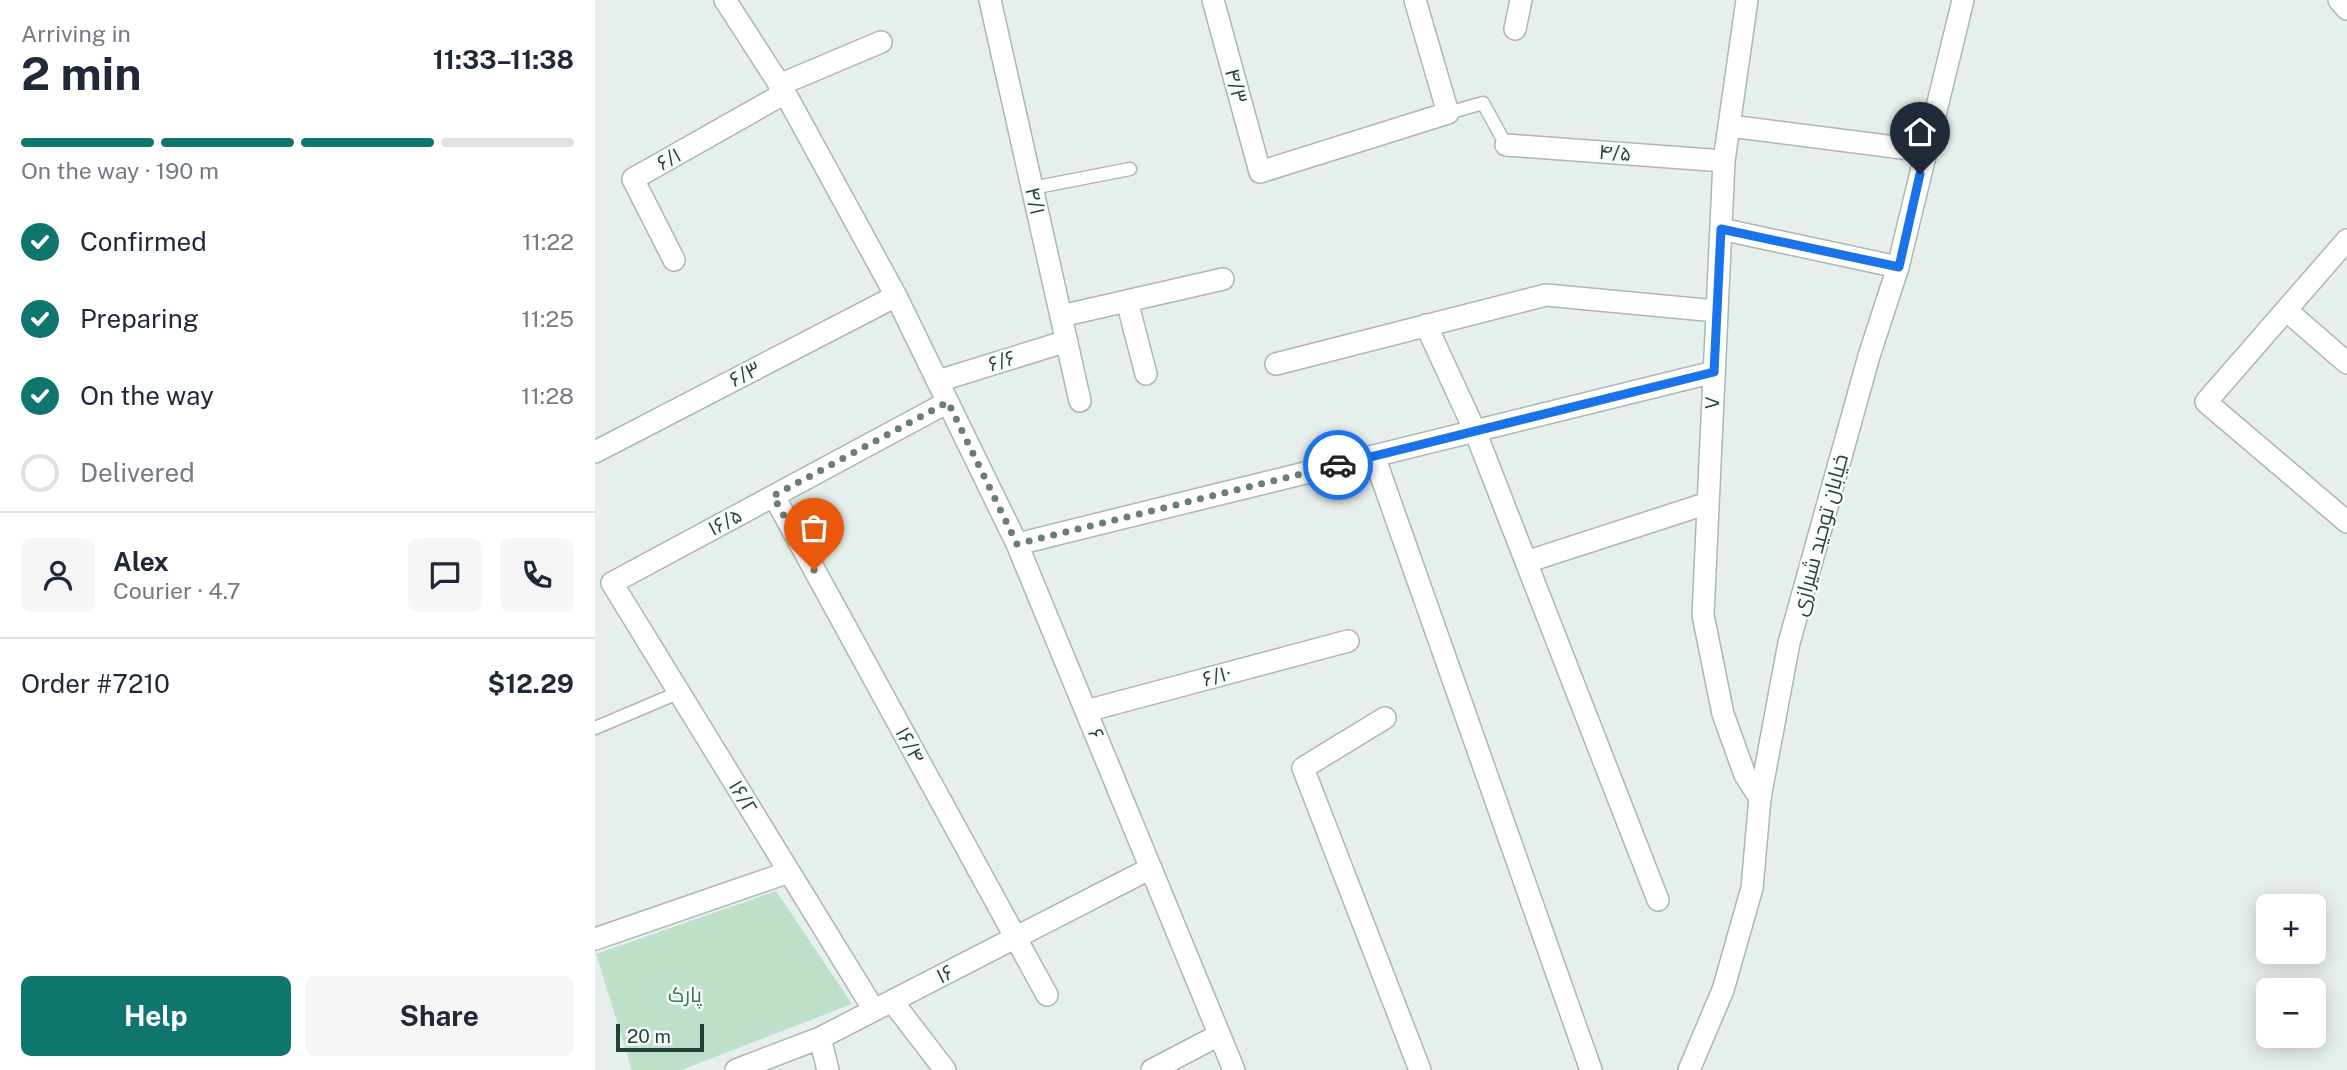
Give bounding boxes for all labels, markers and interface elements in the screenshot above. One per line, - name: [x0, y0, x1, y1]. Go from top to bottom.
- text: Arriving in: [21, 20, 131, 47]
- text: 11:33–11:38: [433, 44, 574, 75]
- text: 2 min: [21, 46, 141, 100]
- street label: ۴/۳: [1220, 65, 1253, 106]
- pin: [1890, 102, 1950, 174]
- icon: home: [1901, 113, 1939, 151]
- street label: ۴/۵: [1598, 139, 1632, 166]
- street label: ۶/۱: [652, 142, 685, 175]
- text: On the way · 190 m: [21, 157, 219, 184]
- street label: ۴/۱: [1020, 185, 1051, 217]
- icon: check: [21, 223, 59, 261]
- text: Confirmed: [80, 226, 207, 257]
- text: 11:22: [522, 228, 574, 255]
- icon: check: [21, 300, 59, 338]
- text: Preparing: [80, 303, 199, 334]
- text: 11:25: [521, 305, 574, 332]
- street label: ۶/۶: [985, 345, 1019, 376]
- street label: ۶/۳: [725, 355, 765, 392]
- icon: check: [21, 377, 59, 415]
- text: On the way: [80, 380, 214, 411]
- text: 11:28: [521, 382, 574, 409]
- street label: ۷: [1699, 396, 1724, 410]
- courier: [1303, 430, 1373, 500]
- icon: car: [1319, 446, 1357, 484]
- street label: خیابان توحید شیرازی: [1786, 451, 1854, 619]
- text: Delivered: [80, 457, 195, 488]
- pin: [784, 498, 844, 570]
- street label: ۱۶/۵: [703, 502, 746, 541]
- icon: bag: [795, 509, 833, 547]
- button: person: [21, 538, 95, 612]
- button: chat: [408, 538, 482, 612]
- button: phone: [500, 538, 574, 612]
- text: Alex: [113, 546, 169, 577]
- text: Courier · 4.7: [113, 577, 241, 604]
- street label: ۶/۱۰: [1200, 660, 1234, 691]
- text: Order #7210: [21, 668, 170, 699]
- text: $12.29: [487, 668, 574, 699]
- street label: ۱۶/۴: [890, 722, 931, 767]
- street label: ۶: [1083, 724, 1110, 743]
- street label: ۱۶/۲: [724, 775, 763, 818]
- map controls: [2256, 894, 2326, 1048]
- button: +: [2256, 894, 2326, 964]
- street label: ۱۶: [932, 959, 958, 988]
- button: Help: [21, 976, 291, 1056]
- button: Share: [305, 976, 574, 1056]
- button: −: [2256, 978, 2326, 1048]
- park label: پارک: [668, 982, 702, 1009]
- scale bar: [616, 1021, 703, 1053]
- text: 20 m: [627, 1025, 671, 1047]

